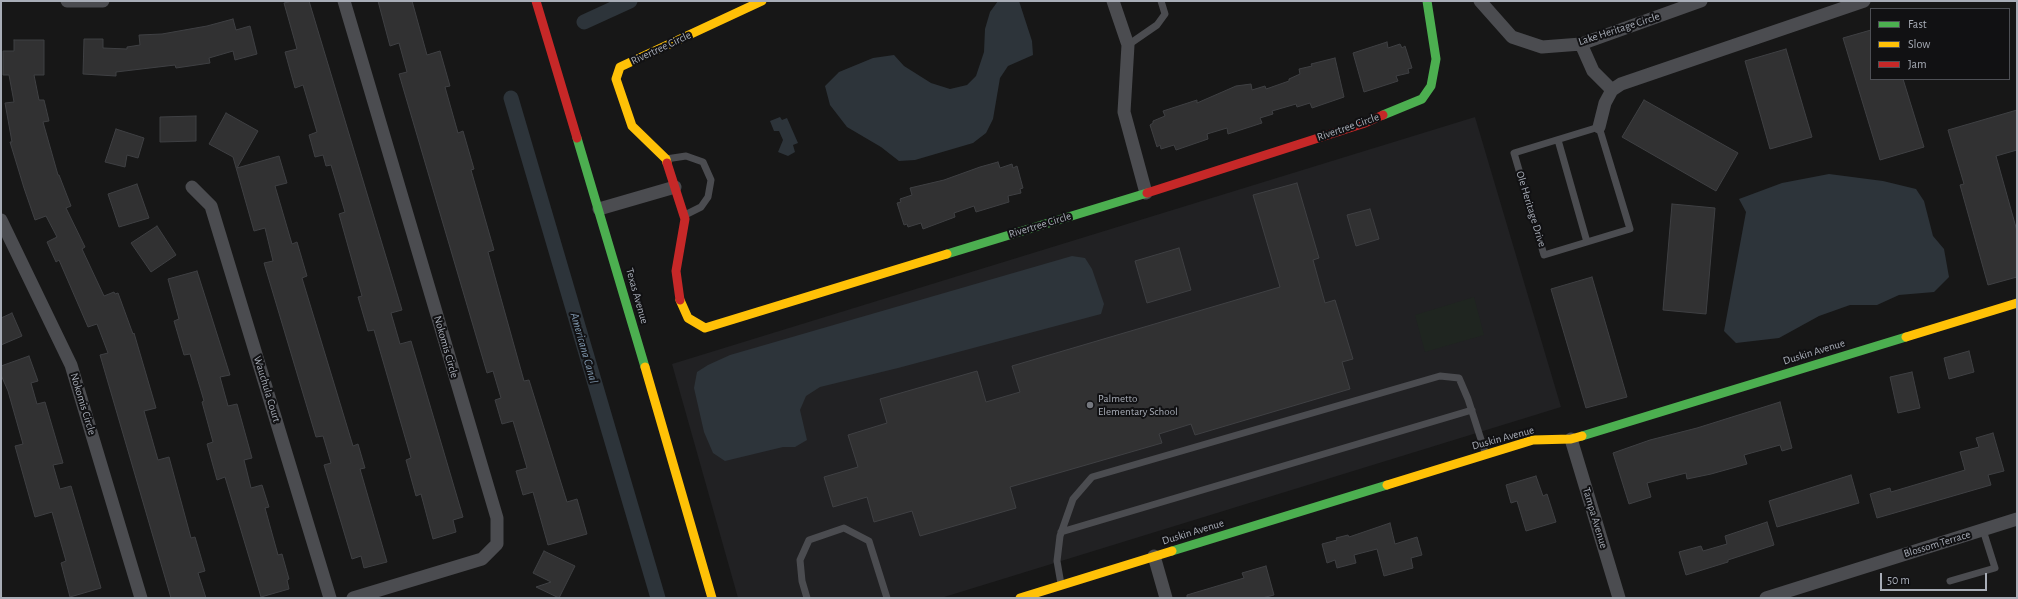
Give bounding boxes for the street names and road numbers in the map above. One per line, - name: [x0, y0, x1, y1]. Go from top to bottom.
- street label: Lake Heritage Circle: [1577, 10, 1661, 48]
- street label: Rivertree Circle: [629, 28, 693, 68]
- street label: Rivertree Circle: [1315, 110, 1381, 144]
- street label: Ole Heritage Drive: [1513, 169, 1549, 249]
- street label: Rivertree Circle: [1007, 209, 1073, 241]
- street label: Texas Avenue: [623, 267, 651, 325]
- street label: Nokomis Circle: [431, 314, 461, 380]
- street label: Duskin Avenue: [1781, 336, 1847, 368]
- street label: Wauchula Court: [251, 354, 283, 424]
- street label: Nokomis Circle: [67, 371, 99, 437]
- street label: Duskin Avenue: [1470, 423, 1536, 453]
- street label: Tampa Avenue: [1579, 486, 1611, 550]
- street label: Duskin Avenue: [1160, 516, 1226, 548]
- street label: Blossom Terrace: [1902, 528, 1972, 560]

